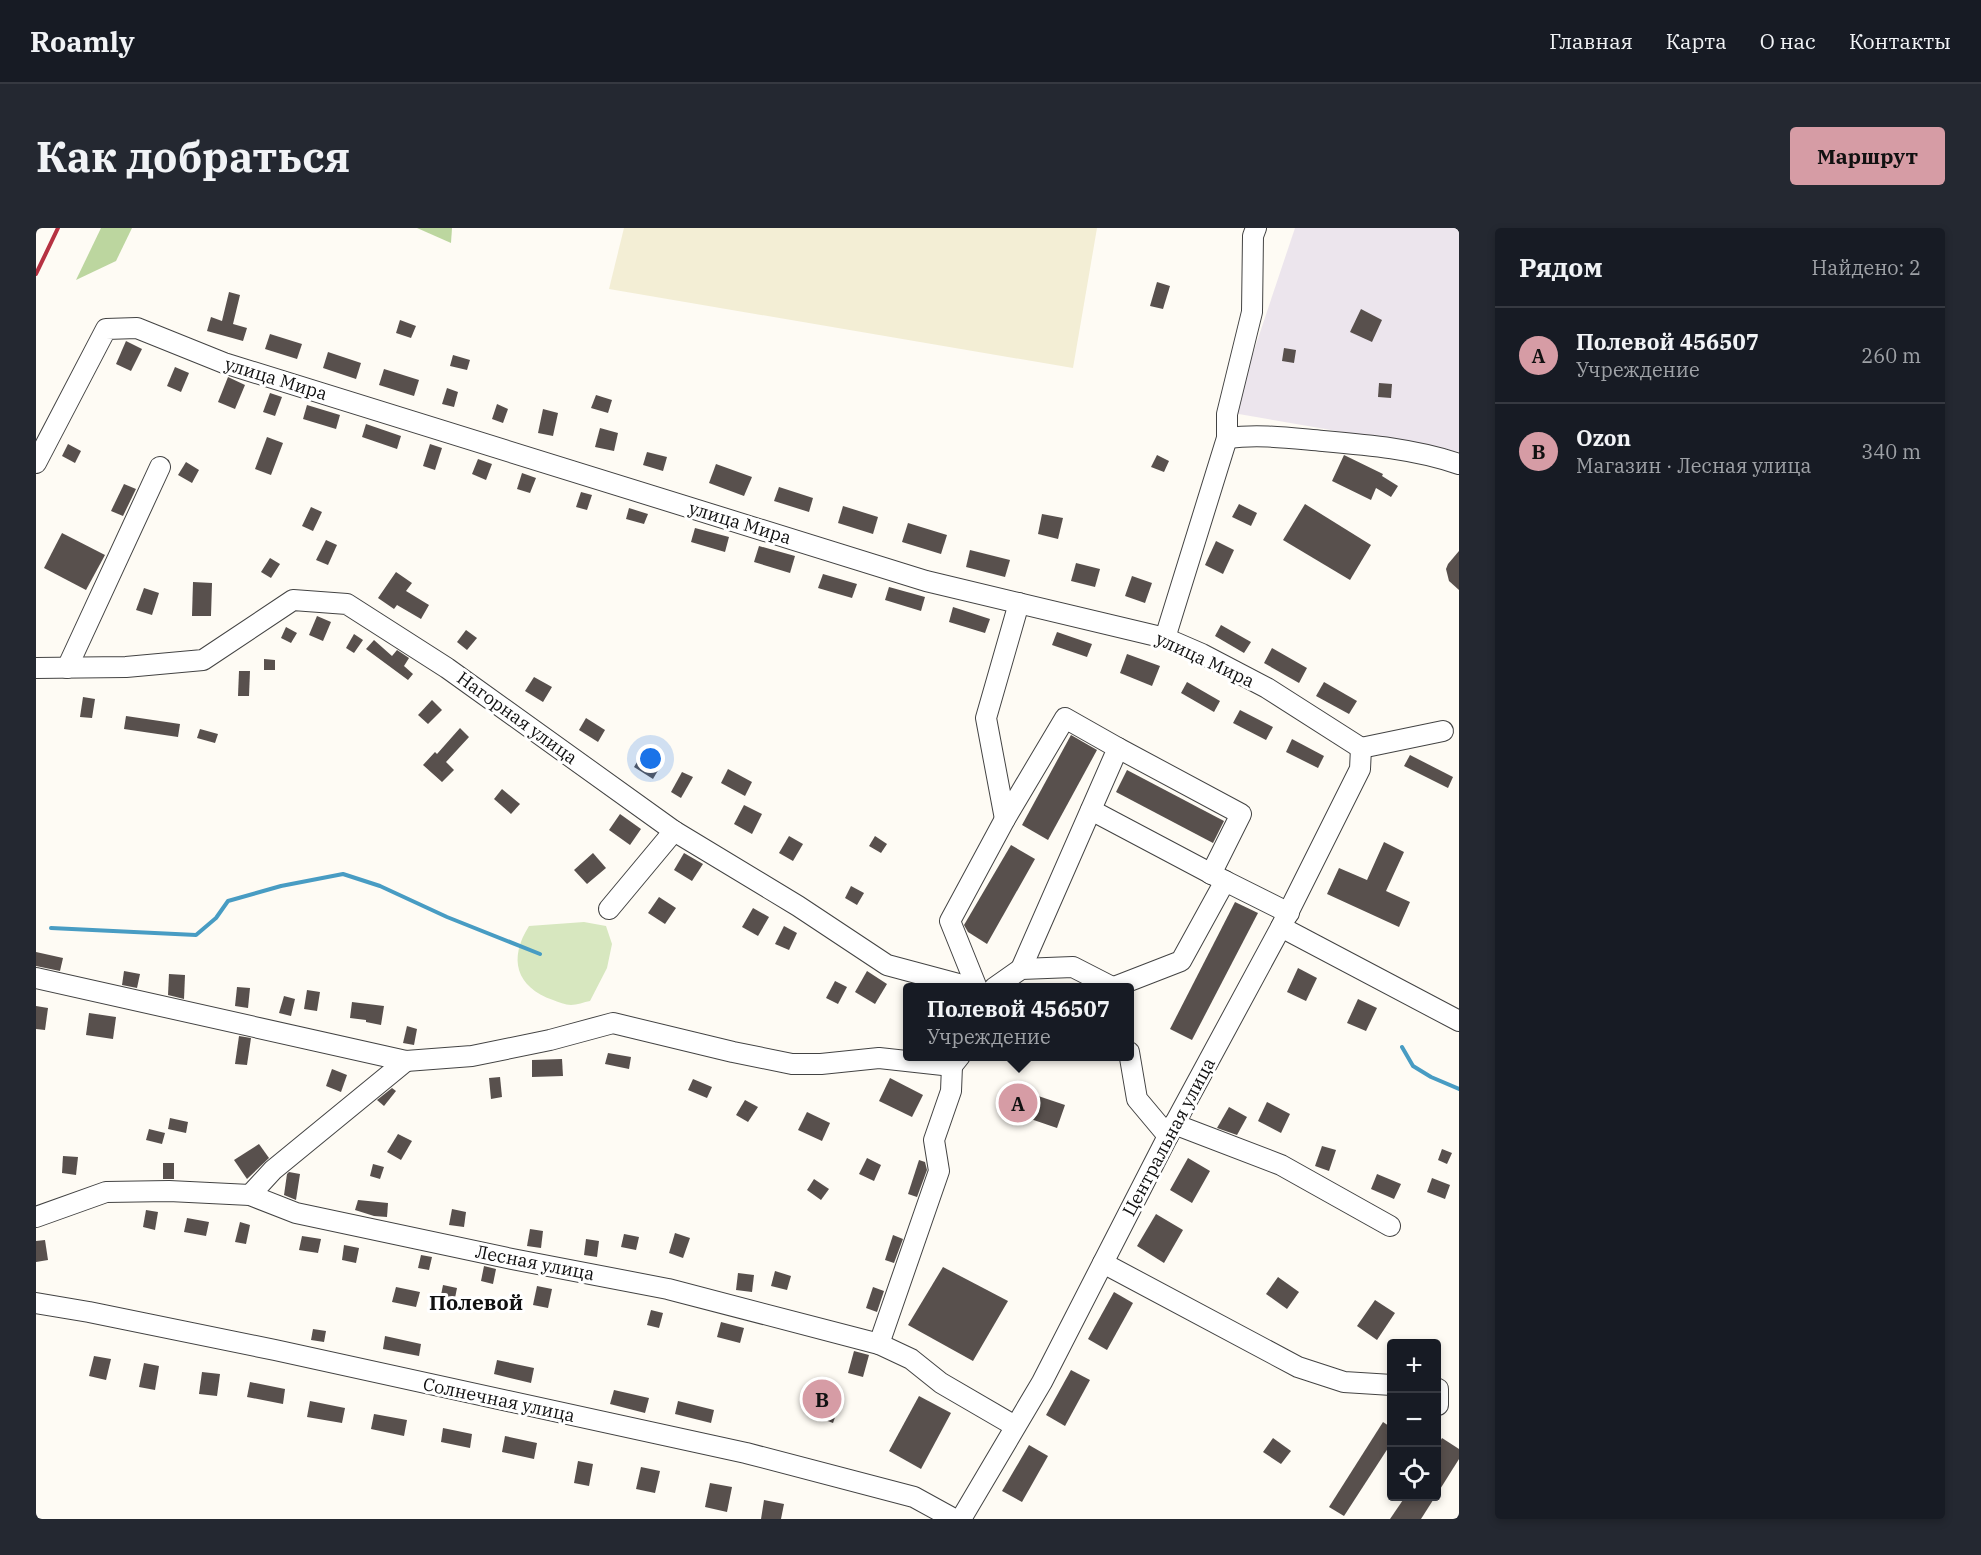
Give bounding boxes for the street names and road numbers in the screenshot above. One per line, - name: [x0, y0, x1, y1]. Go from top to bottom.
- street label: улица Мира: [222, 352, 330, 405]
- street label: улица Мира: [686, 496, 794, 549]
- street label: улица Мира: [1152, 627, 1258, 692]
- street label: Нагорная улица: [452, 666, 582, 769]
- street label: Центральная улица: [1117, 1053, 1220, 1220]
- street label: Лесная улица: [474, 1240, 597, 1285]
- street label: Солнечная улица: [421, 1372, 577, 1427]

